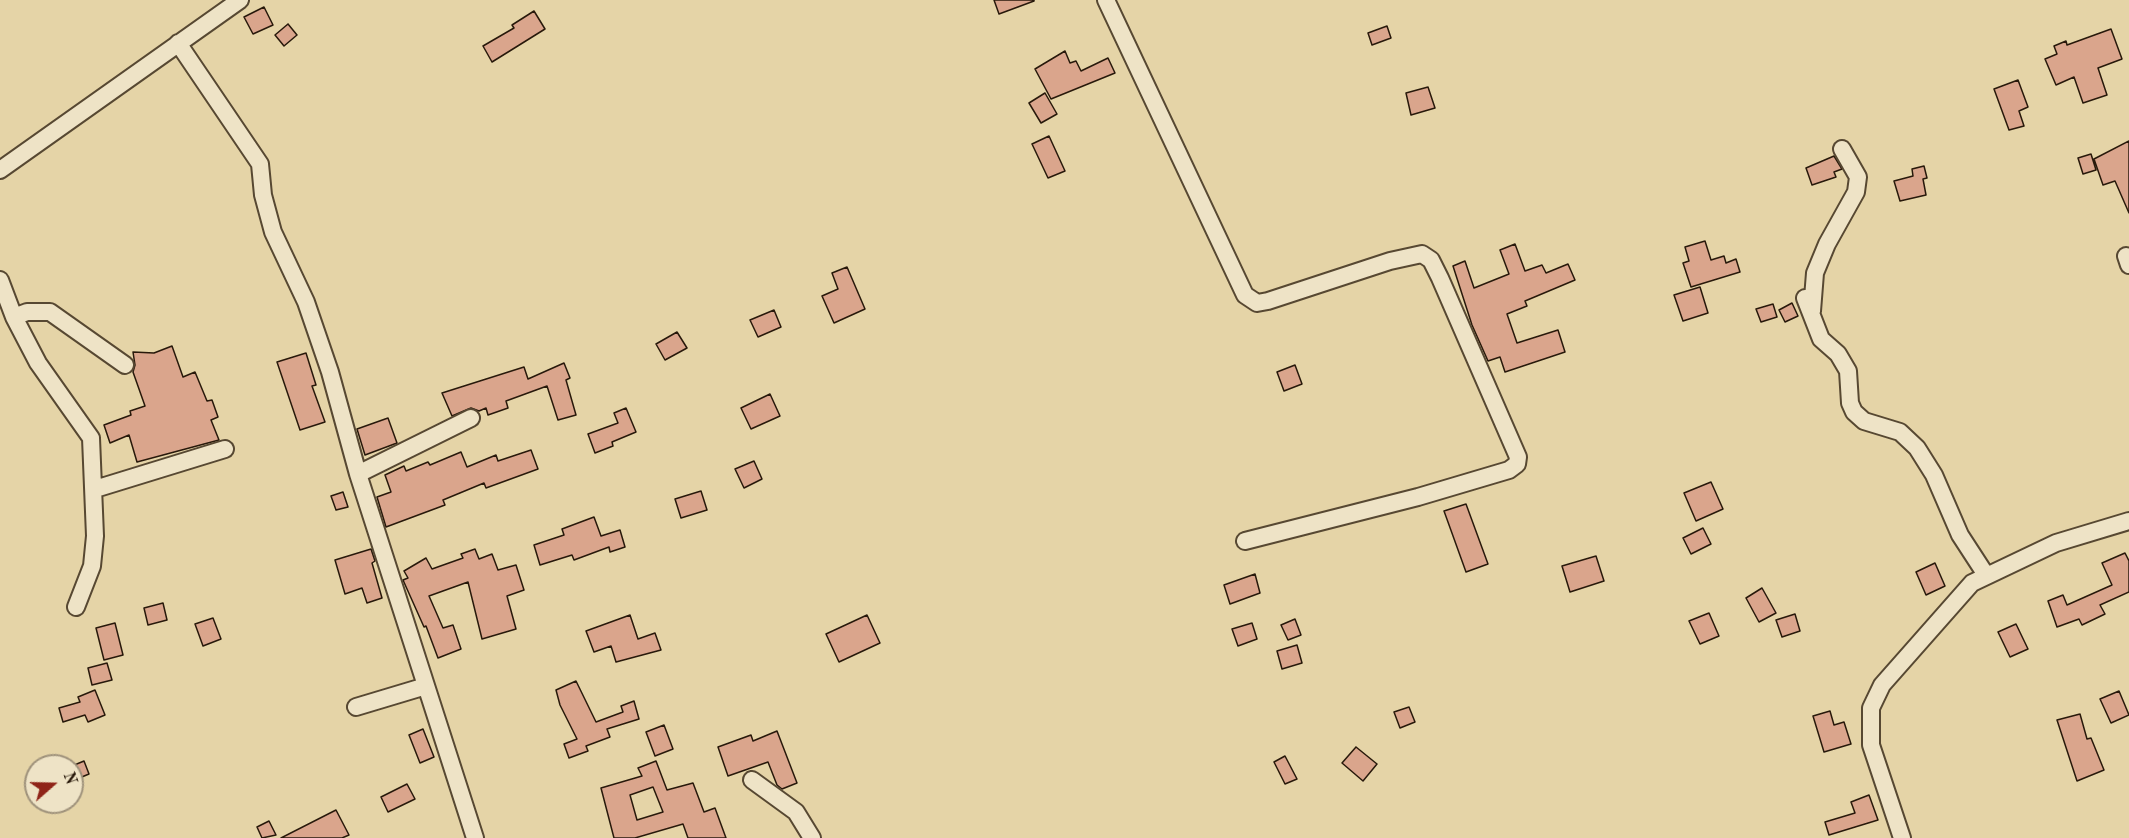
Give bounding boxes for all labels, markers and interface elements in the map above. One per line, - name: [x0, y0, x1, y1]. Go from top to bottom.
- north arrow: [24, 754, 84, 814]
- text: N: [59, 770, 79, 787]

